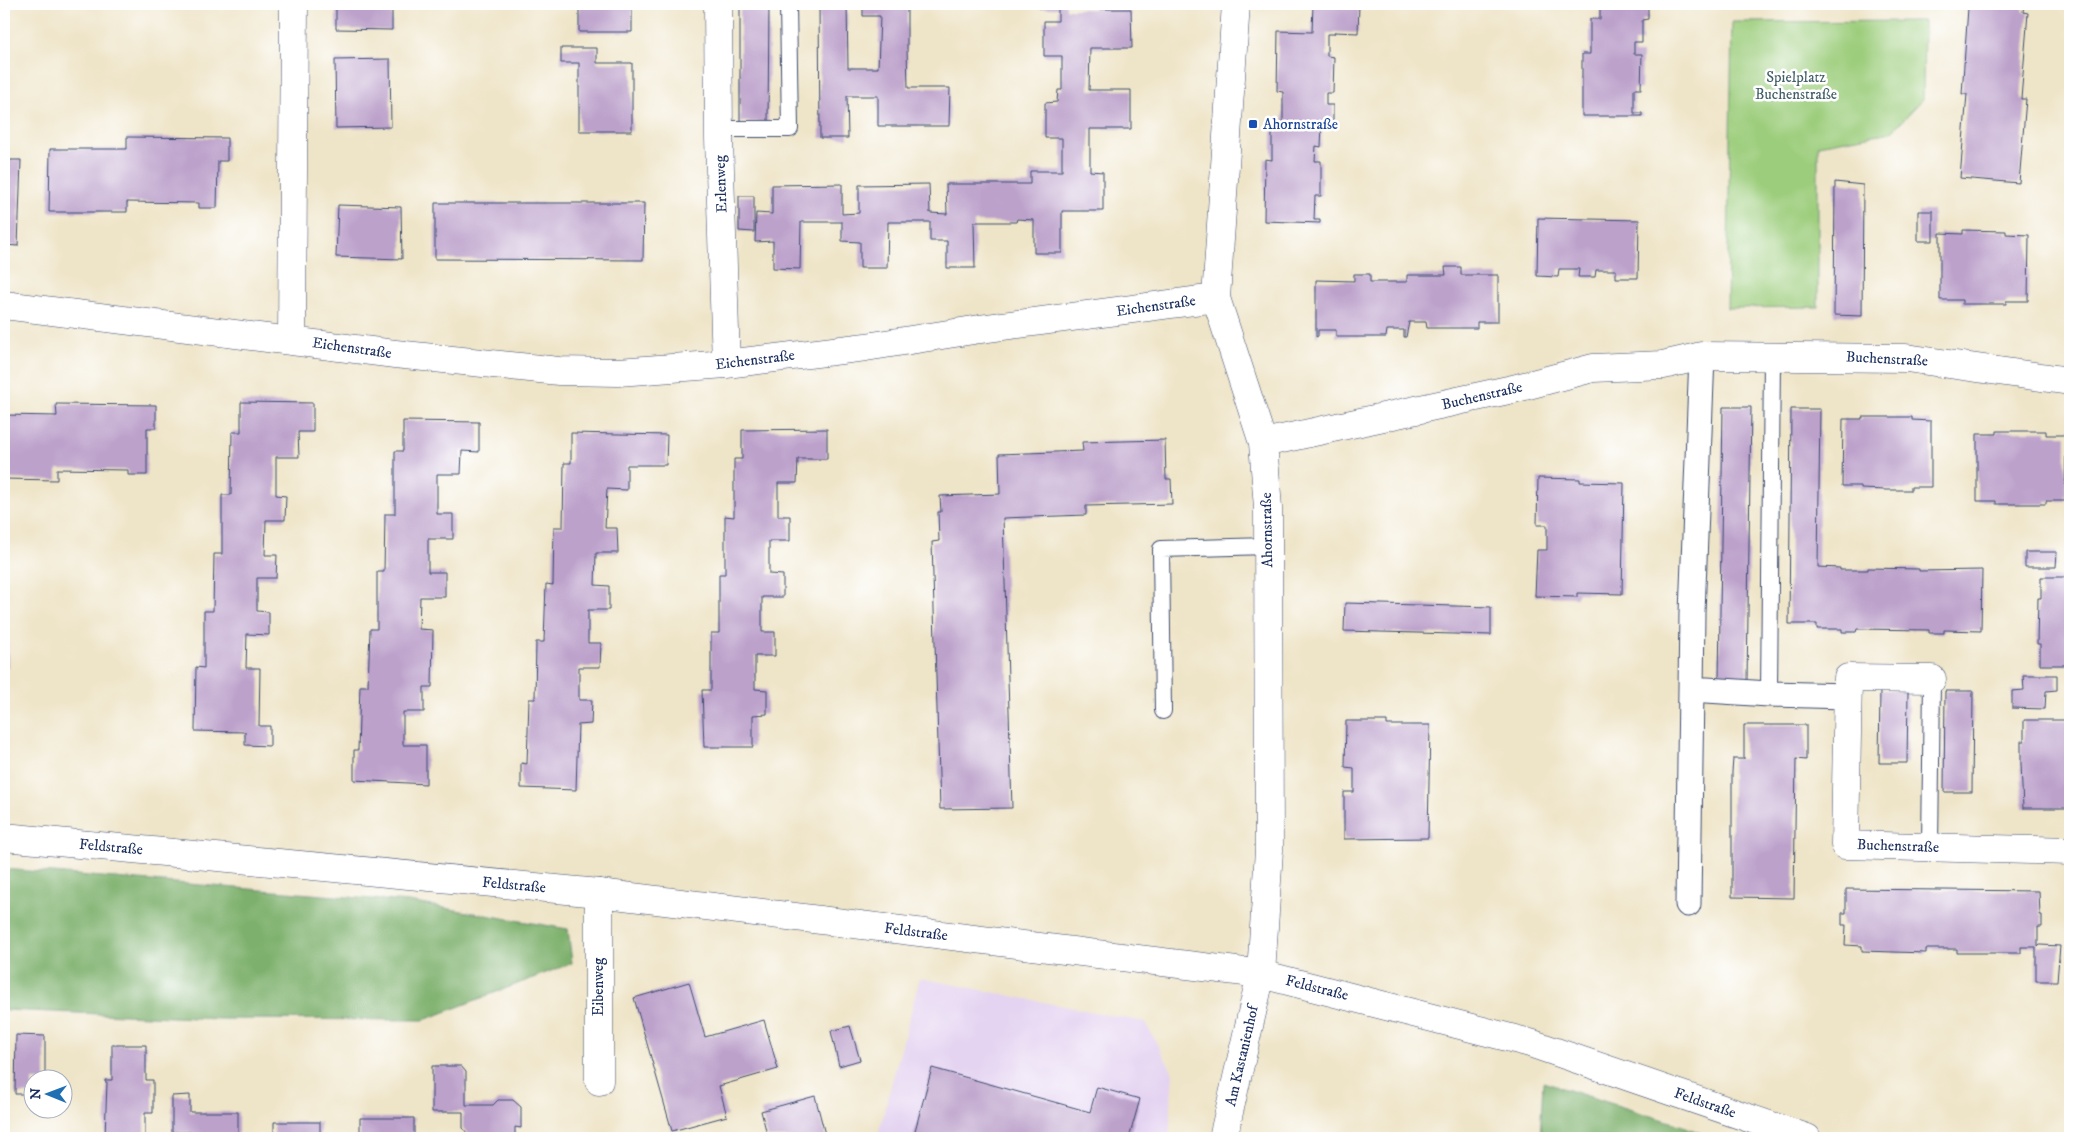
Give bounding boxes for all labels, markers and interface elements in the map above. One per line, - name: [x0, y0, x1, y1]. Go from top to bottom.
- park label: Spielplatz Buchenstraße: [1755, 68, 1837, 104]
- place label: Ahornstraße: [1263, 115, 1338, 134]
- marker: Ahornstraße: [1247, 118, 1259, 130]
- street label: Erlenweg: [710, 154, 732, 213]
- street label: Eichenstraße: [1115, 291, 1197, 321]
- street label: Eichenstraße: [311, 333, 393, 363]
- street label: Eichenstraße: [714, 346, 796, 374]
- street label: Buchenstraße: [1846, 347, 1928, 371]
- street label: Buchenstraße: [1440, 378, 1524, 414]
- street label: Ahornstraße: [1257, 492, 1277, 568]
- street label: Feldstraße: [78, 835, 144, 859]
- street label: Buchenstraße: [1857, 835, 1939, 857]
- street label: Feldstraße: [481, 873, 547, 897]
- street label: Feldstraße: [883, 919, 949, 945]
- street label: Eibenweg: [589, 957, 608, 1016]
- street label: Feldstraße: [1284, 971, 1350, 1005]
- street label: Am Kastanienhof: [1221, 1002, 1263, 1108]
- north arrow: [22, 1070, 72, 1120]
- street label: Feldstraße: [1672, 1084, 1738, 1122]
- text: N: [27, 1087, 45, 1100]

